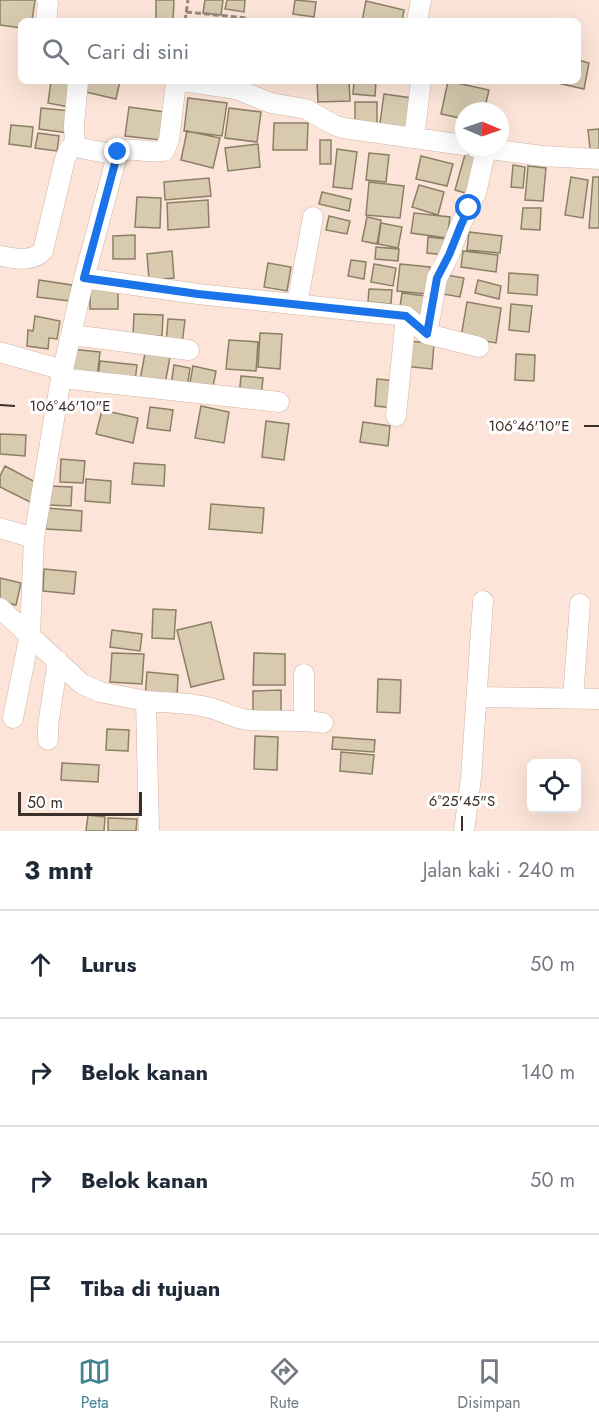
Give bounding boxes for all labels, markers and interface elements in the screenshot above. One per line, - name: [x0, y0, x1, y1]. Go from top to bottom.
- search box: [18, 18, 581, 84]
- icon: search: [39, 35, 72, 68]
- text: Cari di sini: [87, 35, 189, 67]
- north arrow: [455, 102, 509, 156]
- route end: [104, 138, 130, 164]
- route start: [455, 194, 481, 220]
- text: 106°46'10"E: [29, 395, 111, 417]
- text: 106°46'10"E: [488, 415, 570, 437]
- map controls: [527, 759, 581, 813]
- button: locate: [527, 759, 581, 813]
- scale bar: [18, 789, 142, 816]
- text: 6°25'45"S: [429, 790, 495, 812]
- text: 50 m: [27, 791, 63, 814]
- text: 3 mnt: [24, 851, 92, 889]
- text: Jalan kaki · 240 m: [423, 856, 575, 885]
- icon: ahead: [24, 948, 57, 981]
- text: Lurus: [81, 948, 137, 980]
- text: 50 m: [530, 950, 575, 979]
- icon: right: [24, 1056, 57, 1089]
- text: Belok kanan: [81, 1056, 208, 1088]
- text: 140 m: [521, 1058, 575, 1087]
- icon: right: [24, 1164, 57, 1197]
- text: Belok kanan: [81, 1164, 208, 1196]
- text: 50 m: [530, 1166, 575, 1195]
- icon: arrive: [24, 1272, 57, 1305]
- text: Tiba di tujuan: [81, 1272, 220, 1304]
- tab: Peta: [78, 1355, 111, 1414]
- tab: Rute: [268, 1355, 301, 1414]
- tab: Disimpan: [457, 1355, 521, 1414]

